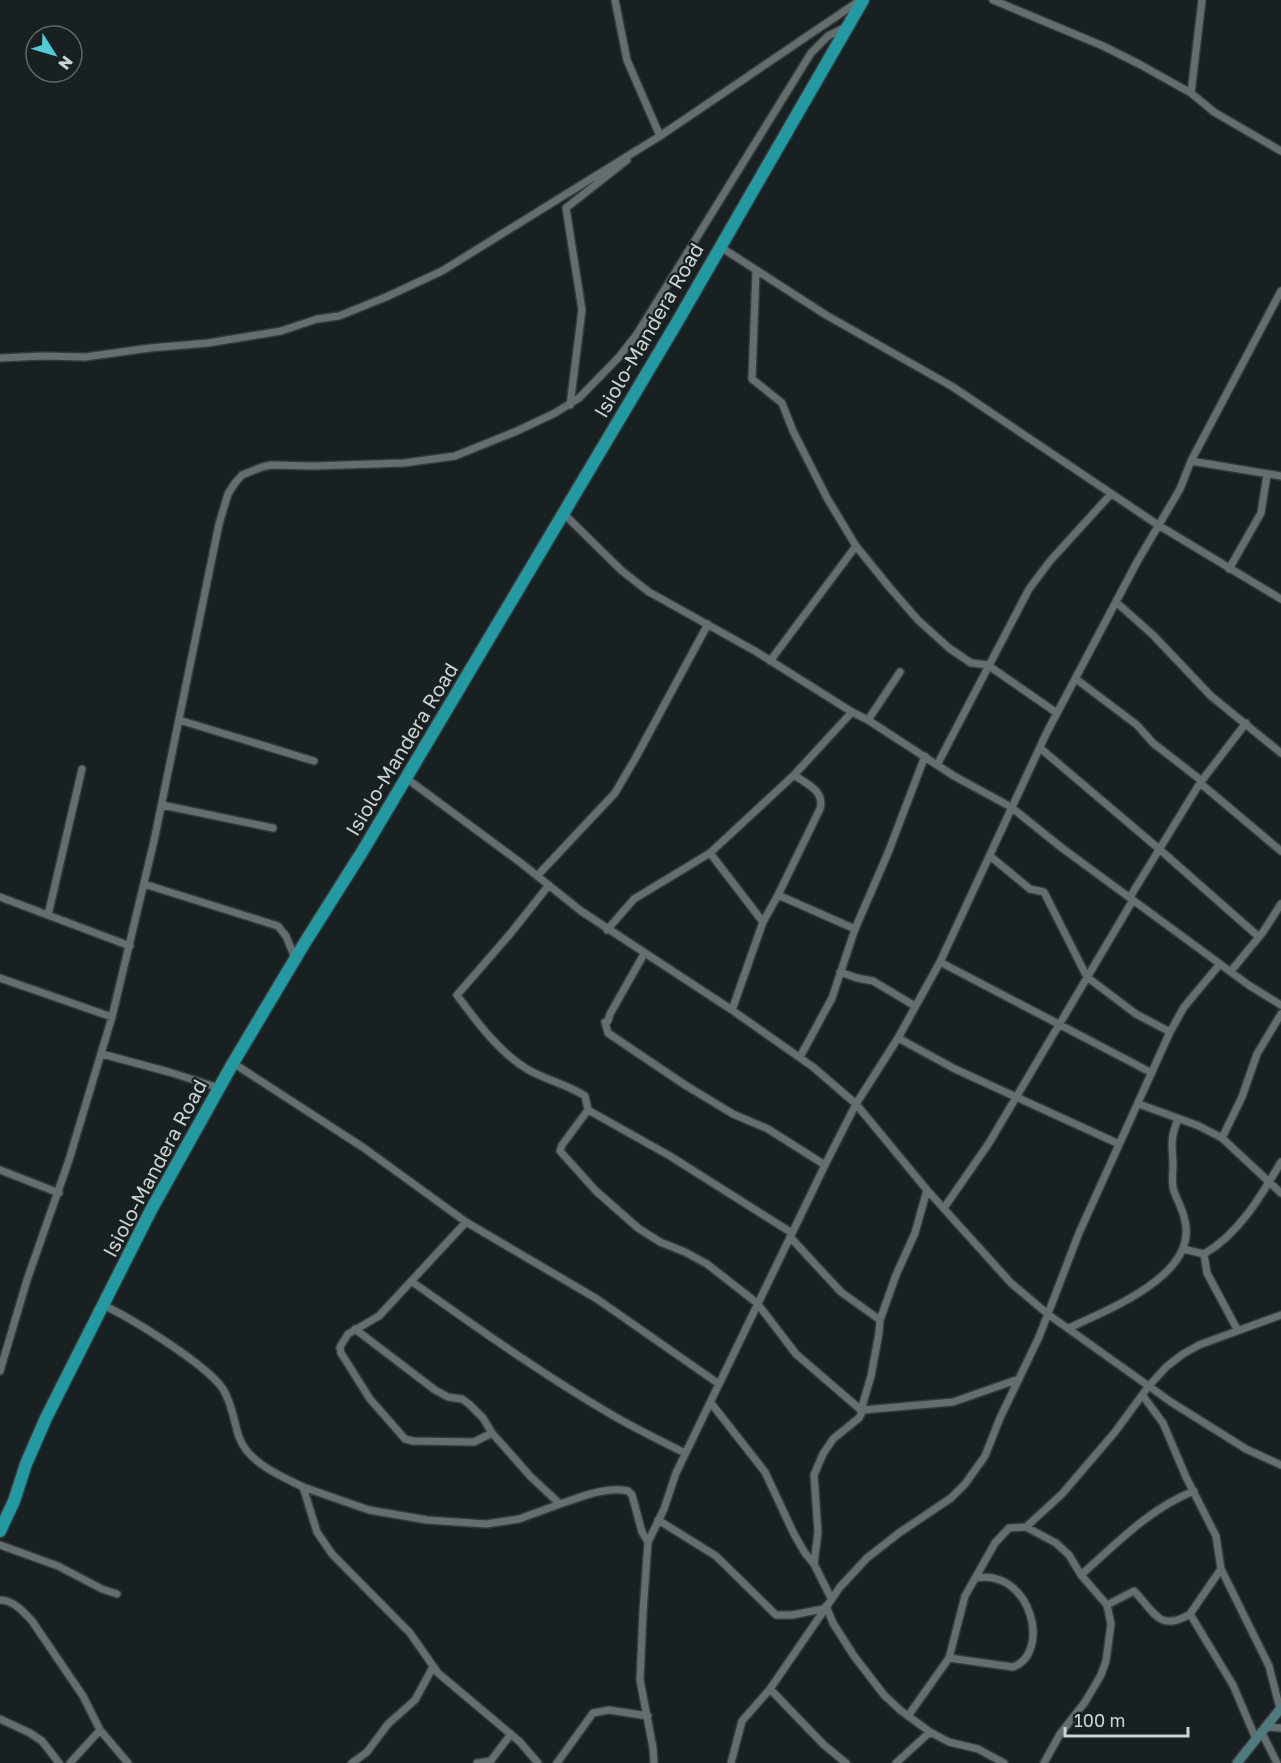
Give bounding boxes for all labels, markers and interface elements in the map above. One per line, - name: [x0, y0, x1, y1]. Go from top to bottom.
- north arrow: [24, 24, 84, 84]
- text: N: [54, 52, 78, 74]
- street label: Isiolo-Mandera Road: [588, 238, 708, 422]
- street label: Isiolo-Mandera Road: [340, 658, 462, 840]
- street label: Isiolo-Mandera Road: [97, 1075, 211, 1261]
- scale bar: [1065, 1700, 1188, 1738]
- text: 100 m: [1074, 1709, 1125, 1731]

